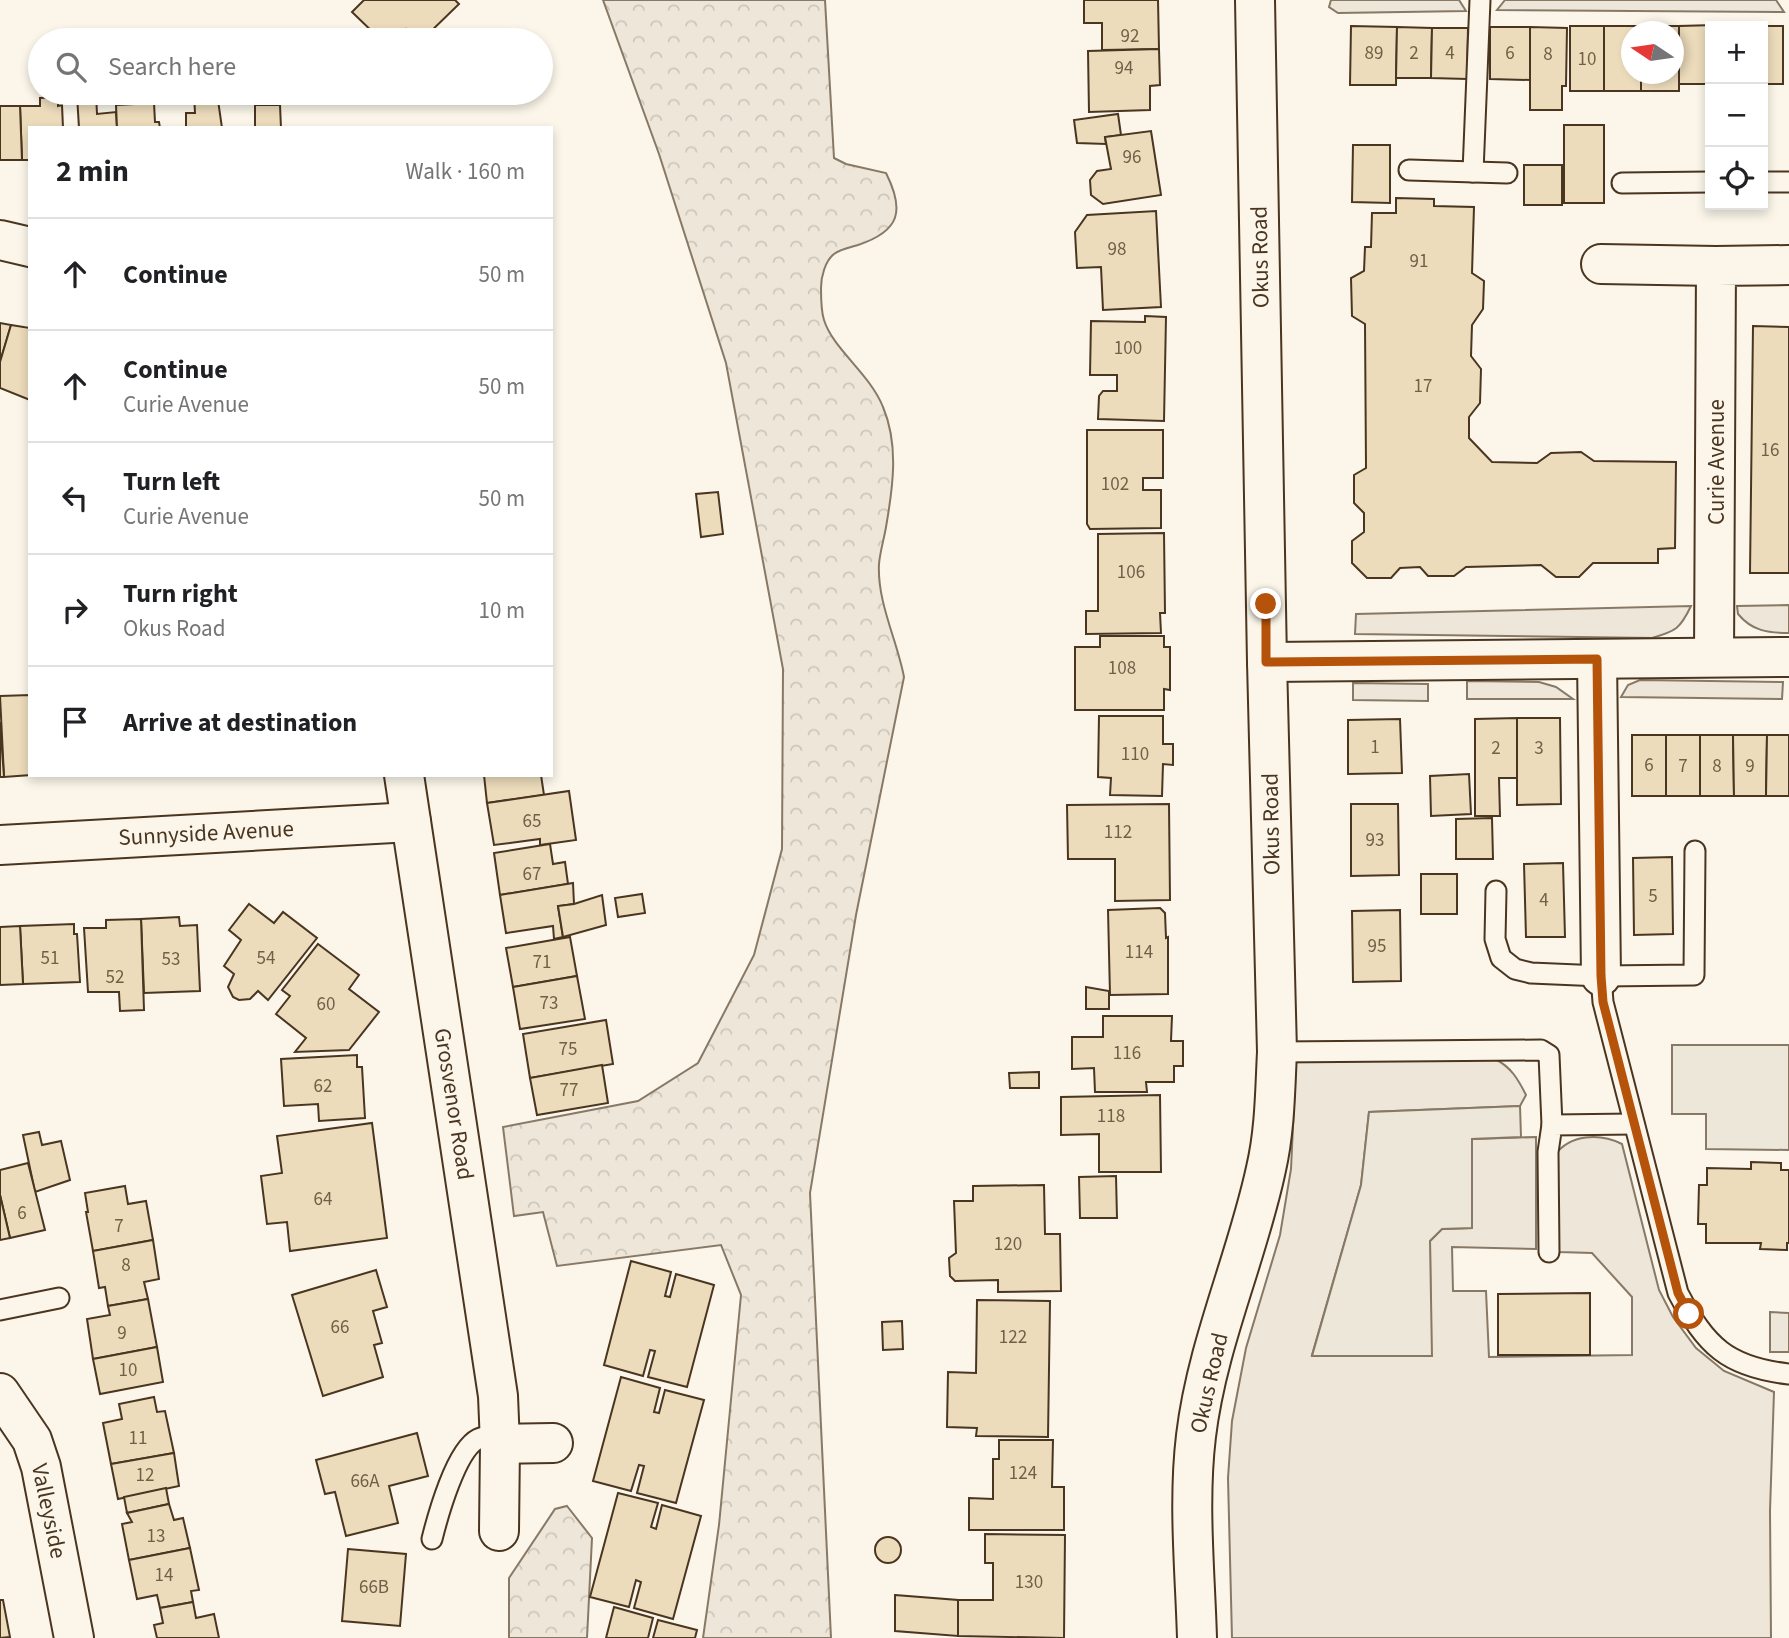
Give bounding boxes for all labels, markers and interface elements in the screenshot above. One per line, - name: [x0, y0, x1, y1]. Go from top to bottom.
- north arrow: [1621, 21, 1684, 84]
- map controls: [1705, 21, 1768, 210]
- button: +: [1705, 21, 1768, 84]
- house number: 92: [1121, 23, 1139, 50]
- search box: [28, 28, 553, 105]
- house number: 89: [1365, 40, 1383, 67]
- house number: 2: [1409, 40, 1419, 67]
- house number: 4: [1445, 40, 1455, 67]
- house number: 6: [1505, 40, 1515, 67]
- house number: 8: [1543, 41, 1553, 68]
- house number: 10: [1578, 46, 1596, 73]
- icon: search: [52, 48, 90, 86]
- text: Search here: [108, 48, 236, 85]
- house number: 94: [1115, 55, 1133, 82]
- button: −: [1705, 84, 1768, 147]
- house number: 96: [1123, 144, 1141, 171]
- button: locate: [1705, 147, 1768, 210]
- text: 2 min: [56, 150, 129, 193]
- text: Walk · 160 m: [406, 155, 525, 188]
- street label: Okus Road: [1243, 205, 1277, 309]
- house number: 98: [1108, 236, 1126, 263]
- house number: 91: [1410, 248, 1428, 275]
- icon: ahead: [56, 255, 94, 293]
- text: Continue: [123, 256, 228, 293]
- text: 50 m: [478, 258, 525, 291]
- house number: 100: [1114, 335, 1142, 362]
- text: Continue: [123, 351, 228, 388]
- icon: ahead: [56, 367, 94, 405]
- text: 50 m: [478, 370, 525, 403]
- house number: 17: [1414, 373, 1432, 400]
- text: Curie Avenue: [123, 388, 249, 421]
- street label: Curie Avenue: [1700, 399, 1733, 525]
- house number: 16: [1761, 437, 1779, 464]
- text: Turn left: [123, 463, 220, 500]
- house number: 102: [1101, 471, 1129, 498]
- icon: left: [56, 479, 94, 517]
- text: 50 m: [478, 482, 525, 515]
- text: Curie Avenue: [123, 500, 249, 533]
- house number: 106: [1117, 559, 1145, 586]
- text: Turn right: [123, 575, 238, 612]
- route end: [1250, 588, 1281, 619]
- icon: right: [56, 591, 94, 629]
- text: 10 m: [478, 594, 525, 627]
- text: Okus Road: [123, 612, 225, 645]
- house number: 108: [1108, 655, 1136, 682]
- icon: arrive: [56, 703, 94, 741]
- text: Arrive at destination: [123, 704, 357, 741]
- house number: 1: [1370, 734, 1380, 761]
- house number: 2: [1491, 735, 1501, 762]
- house number: 3: [1534, 735, 1544, 762]
- house number: 110: [1121, 741, 1149, 768]
- house number: 6: [1644, 752, 1654, 779]
- house number: 7: [1678, 753, 1688, 780]
- house number: 8: [1712, 753, 1722, 780]
- house number: 9: [1745, 753, 1755, 780]
- street label: Okus Road: [1254, 772, 1288, 876]
- house number: 65: [523, 808, 541, 835]
- street label: Sunnyside Avenue: [117, 812, 295, 854]
- house number: 112: [1104, 819, 1132, 846]
- house number: 93: [1366, 827, 1384, 854]
- house number: 67: [523, 861, 541, 888]
- house number: 5: [1648, 883, 1658, 910]
- house number: 4: [1539, 887, 1549, 914]
- house number: 95: [1368, 933, 1386, 960]
- house number: 114: [1125, 939, 1153, 966]
- house number: 51: [41, 945, 59, 972]
- house number: 54: [257, 945, 275, 972]
- house number: 53: [162, 946, 180, 973]
- house number: 71: [533, 949, 551, 976]
- house number: 52: [106, 964, 124, 991]
- house number: 73: [540, 990, 558, 1017]
- house number: 60: [317, 991, 335, 1018]
- street label: Grosvenor Road: [426, 1026, 482, 1182]
- house number: 75: [559, 1036, 577, 1063]
- house number: 116: [1113, 1040, 1141, 1067]
- house number: 62: [314, 1073, 332, 1100]
- house number: 77: [560, 1077, 578, 1104]
- house number: 118: [1097, 1103, 1125, 1130]
- house number: 64: [314, 1186, 332, 1213]
- house number: 6: [17, 1200, 27, 1227]
- house number: 7: [114, 1213, 124, 1240]
- house number: 120: [994, 1231, 1022, 1258]
- house number: 8: [121, 1252, 131, 1279]
- route start: [1673, 1298, 1704, 1329]
- house number: 66: [331, 1314, 349, 1341]
- house number: 9: [117, 1320, 127, 1347]
- house number: 122: [999, 1324, 1027, 1351]
- street label: Okus Road: [1181, 1329, 1237, 1437]
- house number: 10: [119, 1357, 137, 1384]
- house number: 11: [129, 1425, 147, 1452]
- street label: Valleyside: [23, 1460, 75, 1562]
- house number: 124: [1009, 1460, 1037, 1487]
- house number: 12: [136, 1462, 154, 1489]
- house number: 66A: [350, 1468, 380, 1495]
- house number: 13: [147, 1523, 165, 1550]
- house number: 14: [155, 1562, 173, 1589]
- house number: 130: [1015, 1569, 1043, 1596]
- house number: 66B: [359, 1574, 389, 1601]

